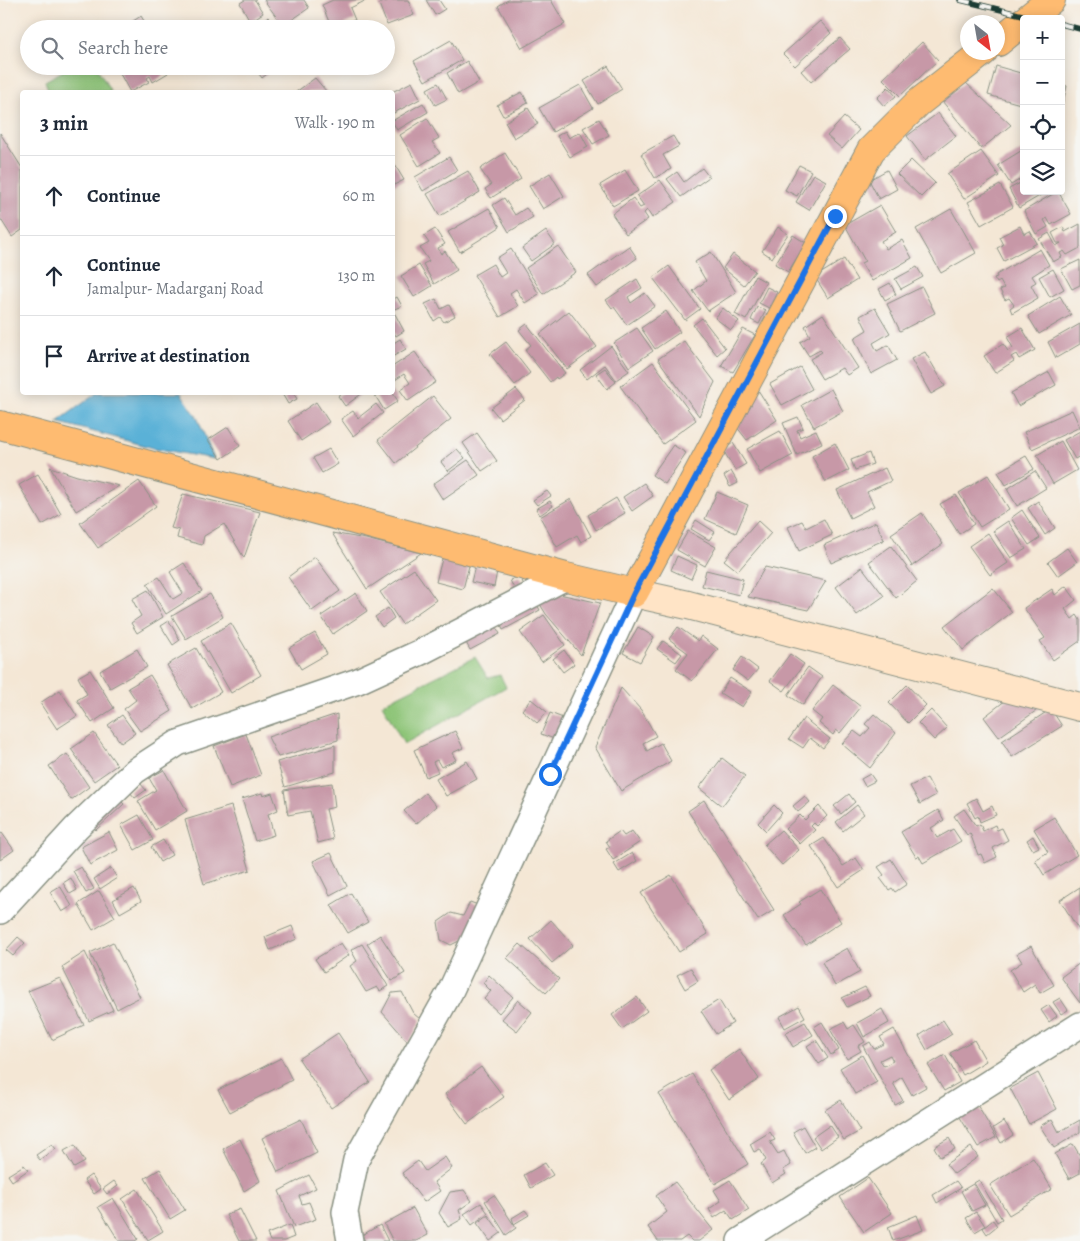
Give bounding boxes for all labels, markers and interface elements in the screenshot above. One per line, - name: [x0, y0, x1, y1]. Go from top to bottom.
- north arrow: [960, 15, 1005, 60]
- map controls: [1020, 15, 1065, 195]
- button: +: [1020, 15, 1065, 60]
- search box: [20, 20, 395, 75]
- icon: search: [38, 34, 66, 62]
- text: Search here: [78, 35, 168, 61]
- button: −: [1020, 60, 1065, 105]
- button: locate: [1020, 105, 1065, 150]
- text: 3 min: [40, 109, 88, 137]
- text: Walk · 190 m: [295, 112, 375, 134]
- button: layers: [1020, 150, 1065, 195]
- icon: ahead: [40, 182, 68, 210]
- text: Continue: [87, 183, 161, 209]
- text: 60 m: [343, 185, 375, 207]
- route end: [824, 205, 847, 228]
- text: Continue: [87, 252, 161, 278]
- icon: ahead: [40, 262, 68, 290]
- text: 130 m: [338, 265, 375, 287]
- text: Jamalpur- Madarganj Road: [87, 278, 263, 300]
- icon: arrive: [40, 342, 68, 370]
- text: Arrive at destination: [87, 343, 250, 369]
- route start: [539, 763, 562, 786]

